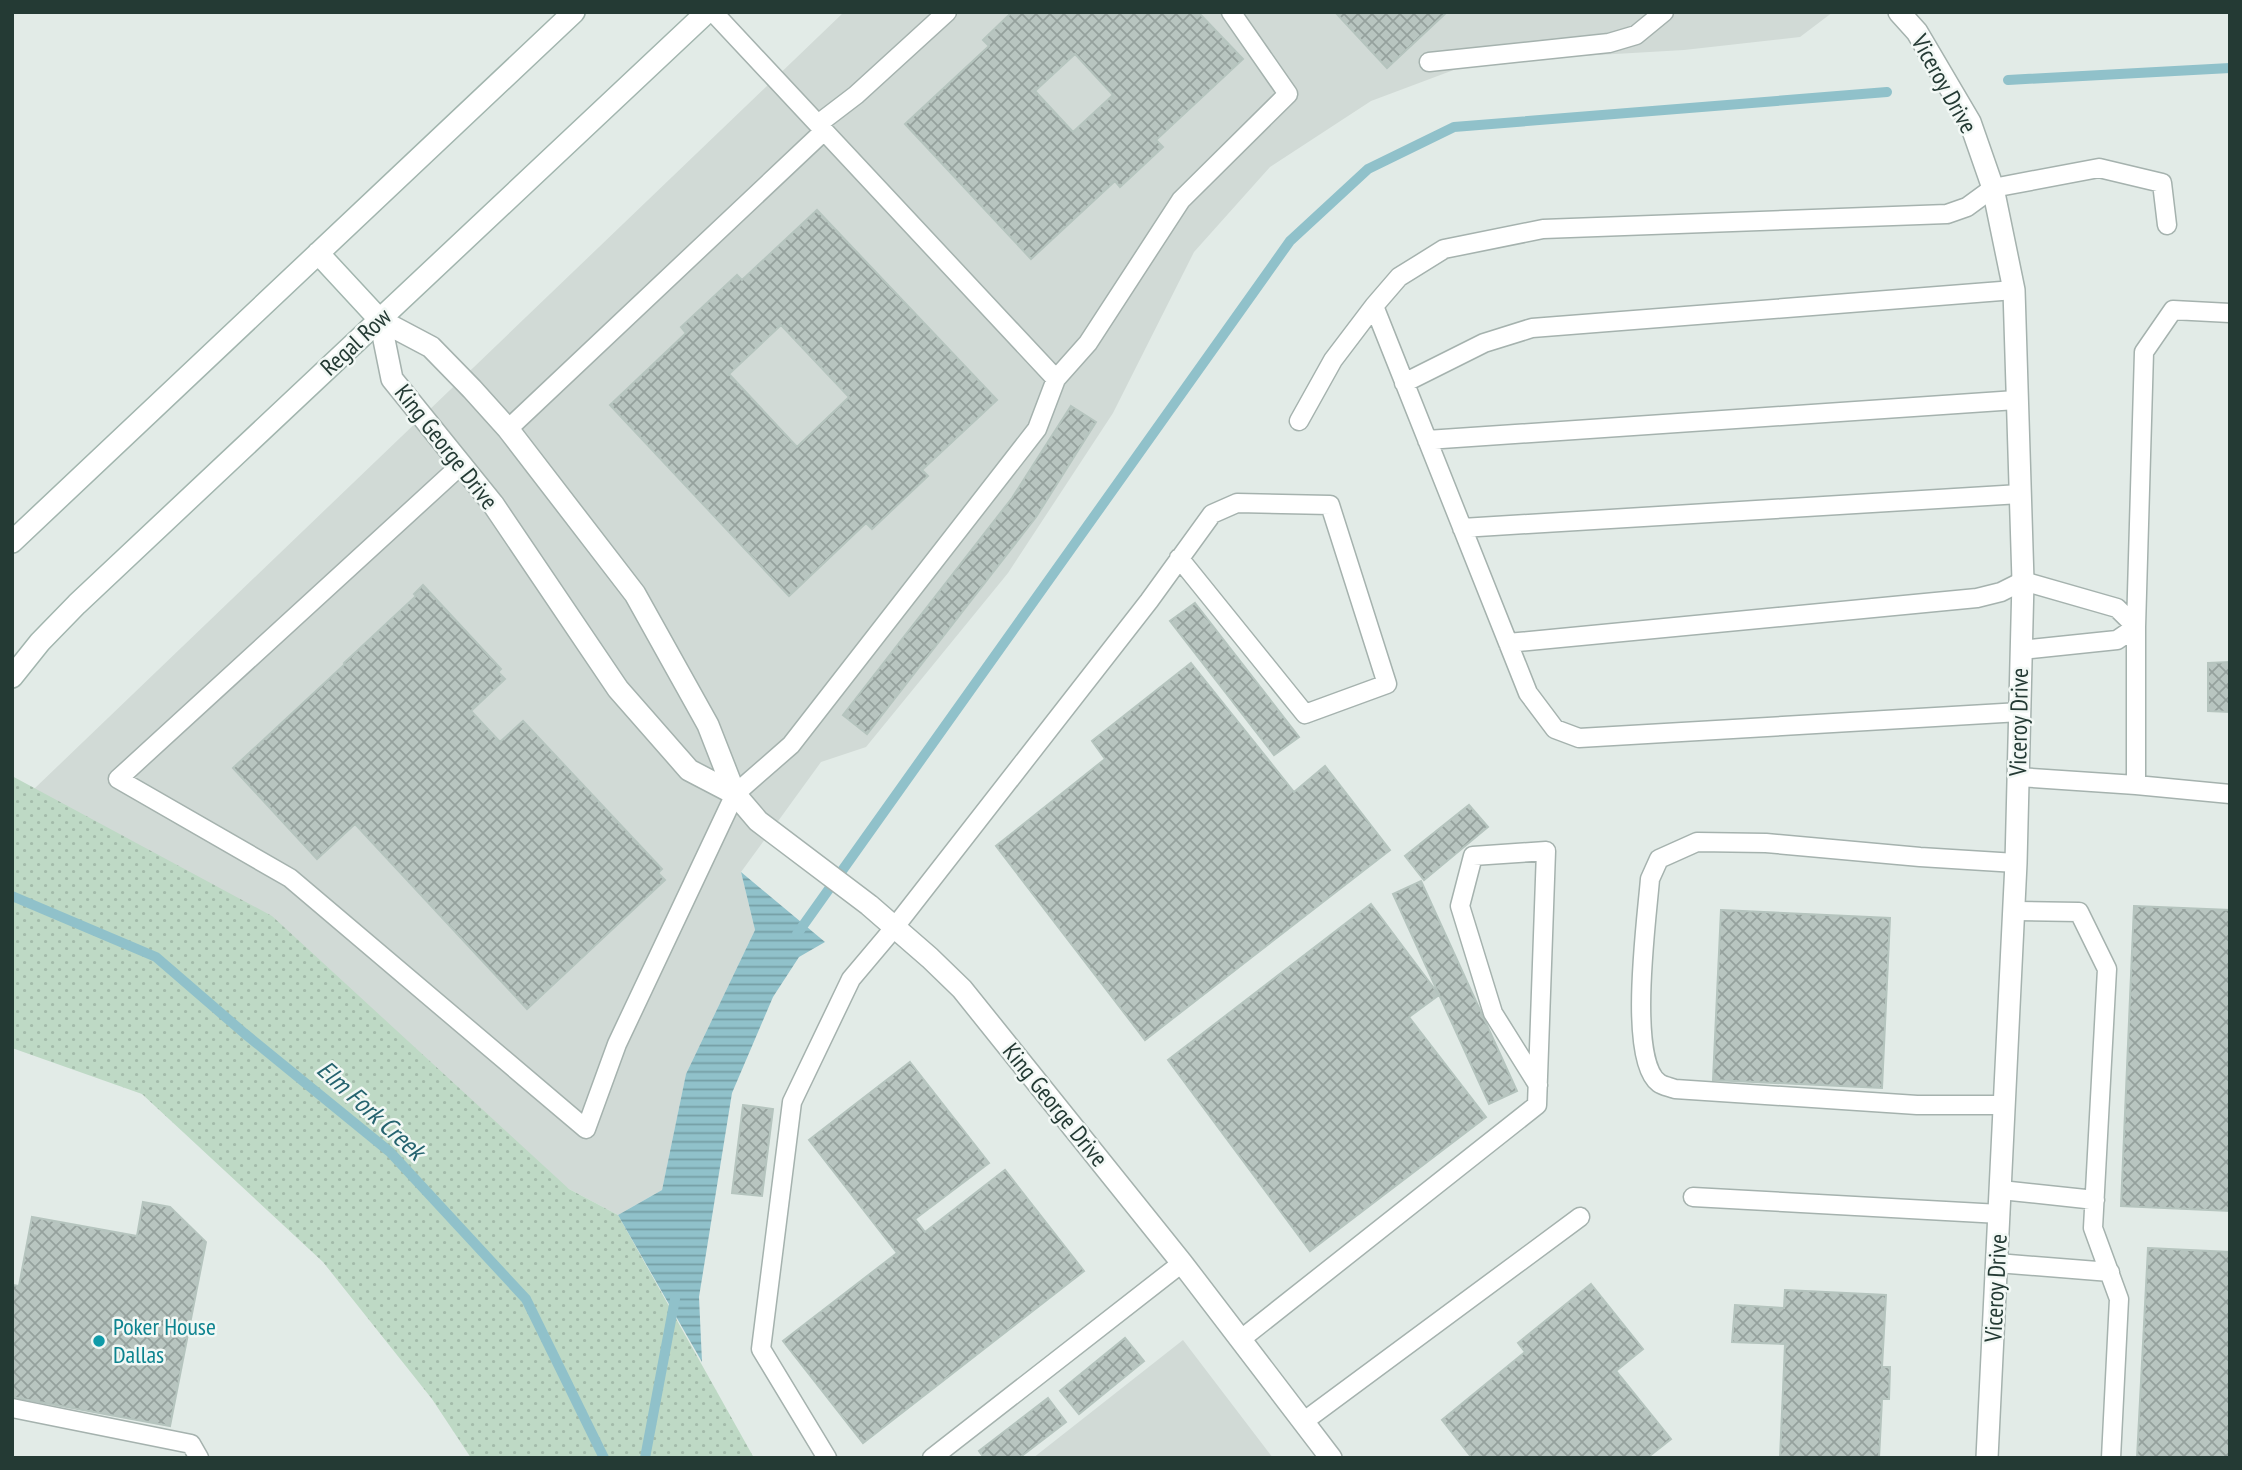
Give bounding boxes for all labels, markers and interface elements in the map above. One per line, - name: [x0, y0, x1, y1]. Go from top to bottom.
- street label: Viceroy Drive: [1904, 28, 1984, 139]
- street label: Regal Row: [314, 300, 398, 382]
- street label: King George Drive: [388, 378, 505, 516]
- street label: Viceroy Drive: [2002, 668, 2035, 777]
- street label: King George Drive: [996, 1036, 1115, 1173]
- water label: Elm Fork Creek: [311, 1053, 434, 1169]
- street label: Viceroy Drive: [1977, 1233, 2014, 1344]
- place label: Poker House Dallas: [113, 1311, 216, 1370]
- marker: Poker House Dallas: [91, 1333, 107, 1349]

